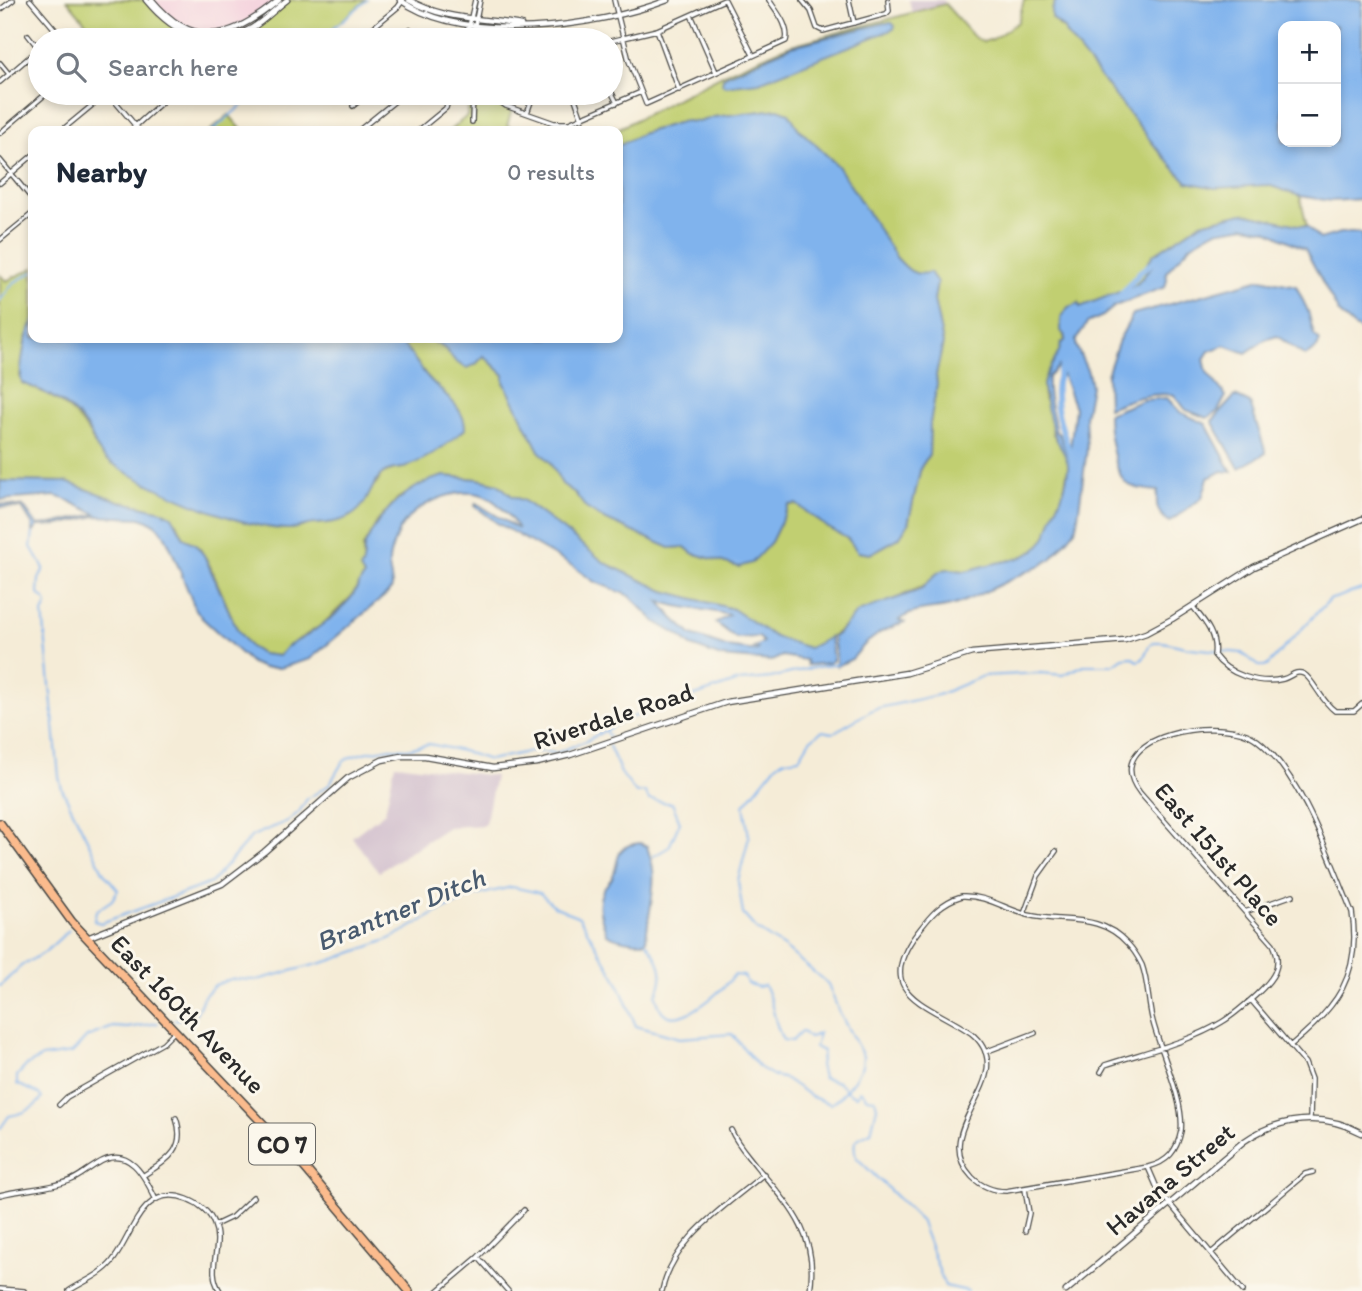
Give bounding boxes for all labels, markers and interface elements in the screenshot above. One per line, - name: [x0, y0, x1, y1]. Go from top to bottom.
- map controls: [1278, 21, 1341, 147]
- button: +: [1278, 21, 1341, 84]
- search box: [28, 28, 623, 105]
- icon: search: [52, 48, 90, 86]
- text: Search here: [108, 51, 238, 83]
- button: −: [1278, 84, 1341, 147]
- text: Nearby: [56, 153, 147, 190]
- text: 0 results: [507, 158, 595, 186]
- street label: Riverdale Road: [529, 675, 697, 757]
- street label: East 151st Place: [1148, 775, 1290, 933]
- water label: Brantner Ditch: [311, 859, 490, 958]
- street label: East 160th Avenue: [104, 928, 272, 1100]
- street label: Havana Street: [1099, 1116, 1241, 1242]
- road number: CO 7: [249, 1124, 315, 1164]

